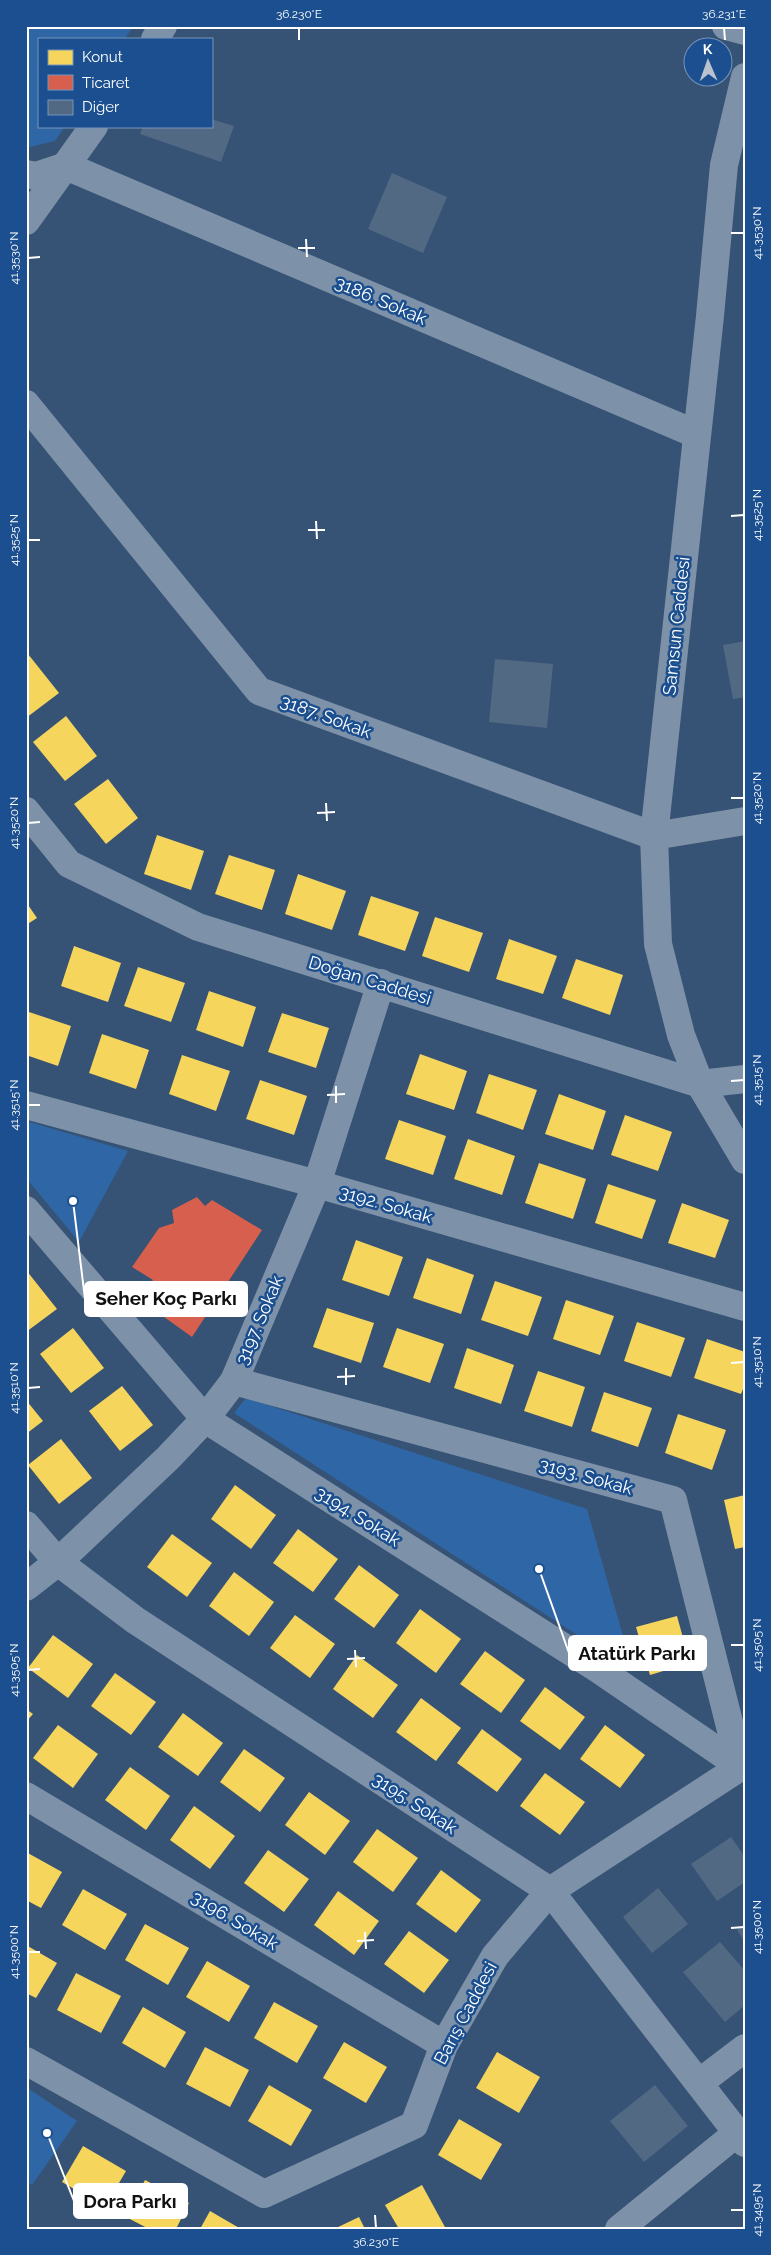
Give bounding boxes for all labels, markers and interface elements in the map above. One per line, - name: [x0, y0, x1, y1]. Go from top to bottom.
- text: 36.230°E: [276, 7, 322, 21]
- text: 36.231°E: [702, 7, 746, 21]
- legend: [38, 38, 212, 128]
- north arrow: [684, 38, 734, 88]
- text: K: [703, 41, 713, 57]
- text: Konut: [82, 48, 123, 66]
- text: Ticaret: [82, 74, 130, 92]
- text: Diğer: [82, 98, 120, 116]
- text: 41.3530°N: [750, 207, 764, 259]
- text: 41.3530°N: [7, 232, 21, 284]
- street label: 3186. Sokak: [332, 271, 430, 329]
- text: 41.3525°N: [750, 489, 764, 541]
- text: 41.3525°N: [7, 514, 21, 566]
- street label: Samsun Caddesi: [658, 556, 694, 696]
- street label: 3187. Sokak: [278, 690, 375, 742]
- text: 41.3520°N: [750, 772, 764, 824]
- text: 41.3520°N: [7, 797, 21, 849]
- street label: Doğan Caddesi: [306, 951, 434, 1009]
- text: 41.3515°N: [750, 1054, 764, 1106]
- text: 41.3515°N: [7, 1079, 21, 1131]
- street label: 3192. Sokak: [337, 1181, 435, 1227]
- street label: 3197. Sokak: [231, 1272, 287, 1368]
- callout: Seher Koç Parkı: [85, 1282, 247, 1316]
- text: Seher Koç Parkı: [95, 1287, 237, 1309]
- text: 41.3510°N: [750, 1336, 764, 1388]
- text: 41.3510°N: [7, 1362, 21, 1414]
- street label: 3193. Sokak: [537, 1453, 635, 1499]
- street label: 3194. Sokak: [312, 1482, 405, 1551]
- text: 41.3505°N: [750, 1618, 764, 1672]
- callout: Atatürk Parkı: [569, 1636, 706, 1670]
- text: Atatürk Parkı: [578, 1642, 696, 1664]
- text: 41.3505°N: [7, 1643, 21, 1697]
- street label: 3195. Sokak: [369, 1768, 461, 1838]
- street label: 3196. Sokak: [188, 1886, 282, 1954]
- text: 41.3500°N: [750, 1900, 764, 1954]
- text: 41.3500°N: [7, 1925, 21, 1979]
- street label: Barış Caddesi: [429, 1958, 501, 2068]
- callout: Dora Parkı: [74, 2184, 187, 2218]
- text: 41.3495°N: [750, 2184, 764, 2236]
- text: Dora Parkı: [83, 2190, 177, 2212]
- text: 36.230°E: [353, 2235, 399, 2249]

